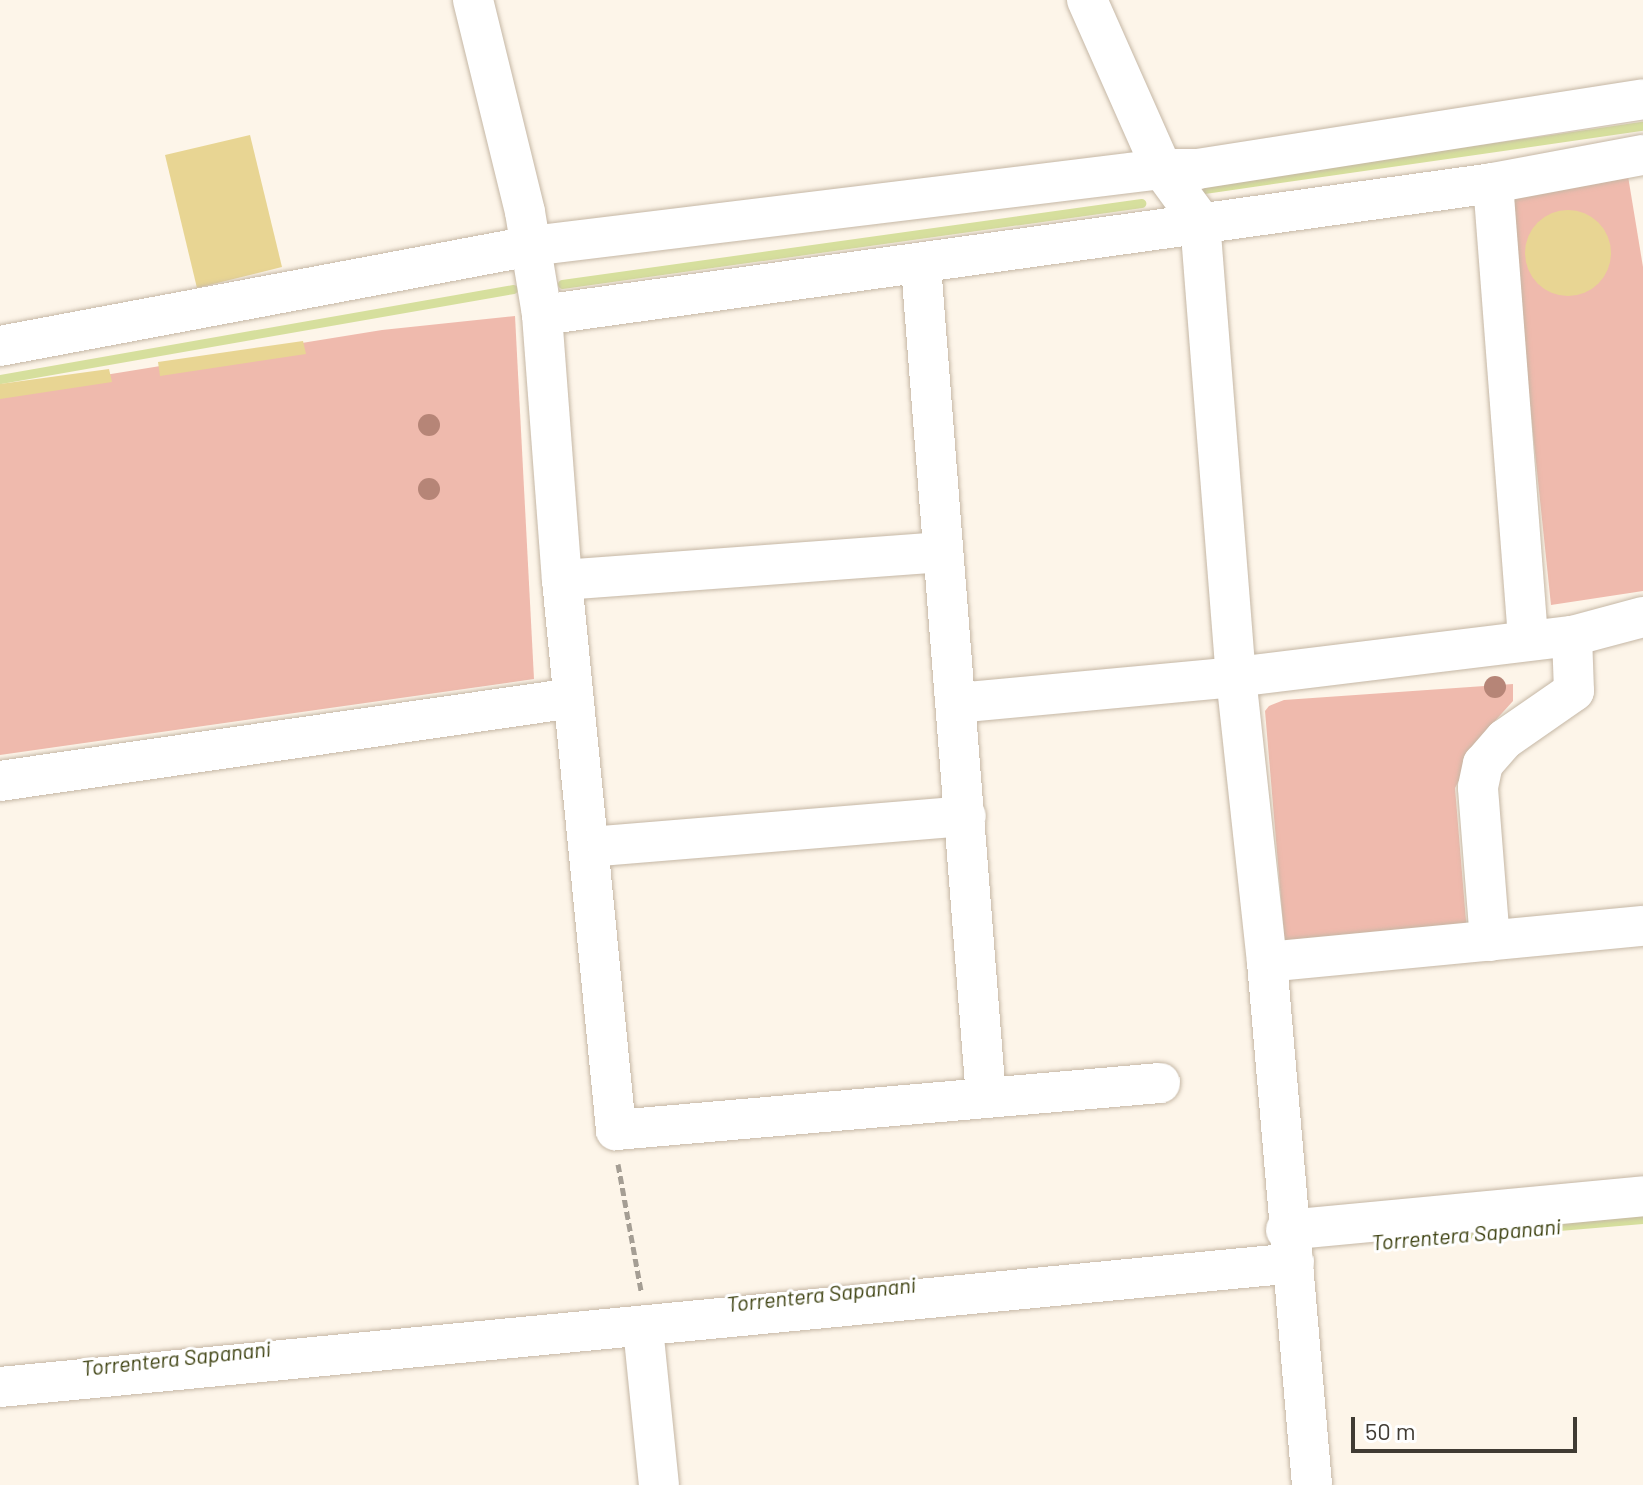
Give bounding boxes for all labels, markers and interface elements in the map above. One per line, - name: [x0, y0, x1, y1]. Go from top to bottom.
- water label: Torrentera Sapanani: [1370, 1213, 1562, 1255]
- water label: Torrentera Sapanani: [725, 1271, 917, 1317]
- water label: Torrentera Sapanani: [80, 1335, 272, 1381]
- scale bar: [1355, 1401, 1581, 1451]
- text: 50 m: [1365, 1416, 1416, 1445]

